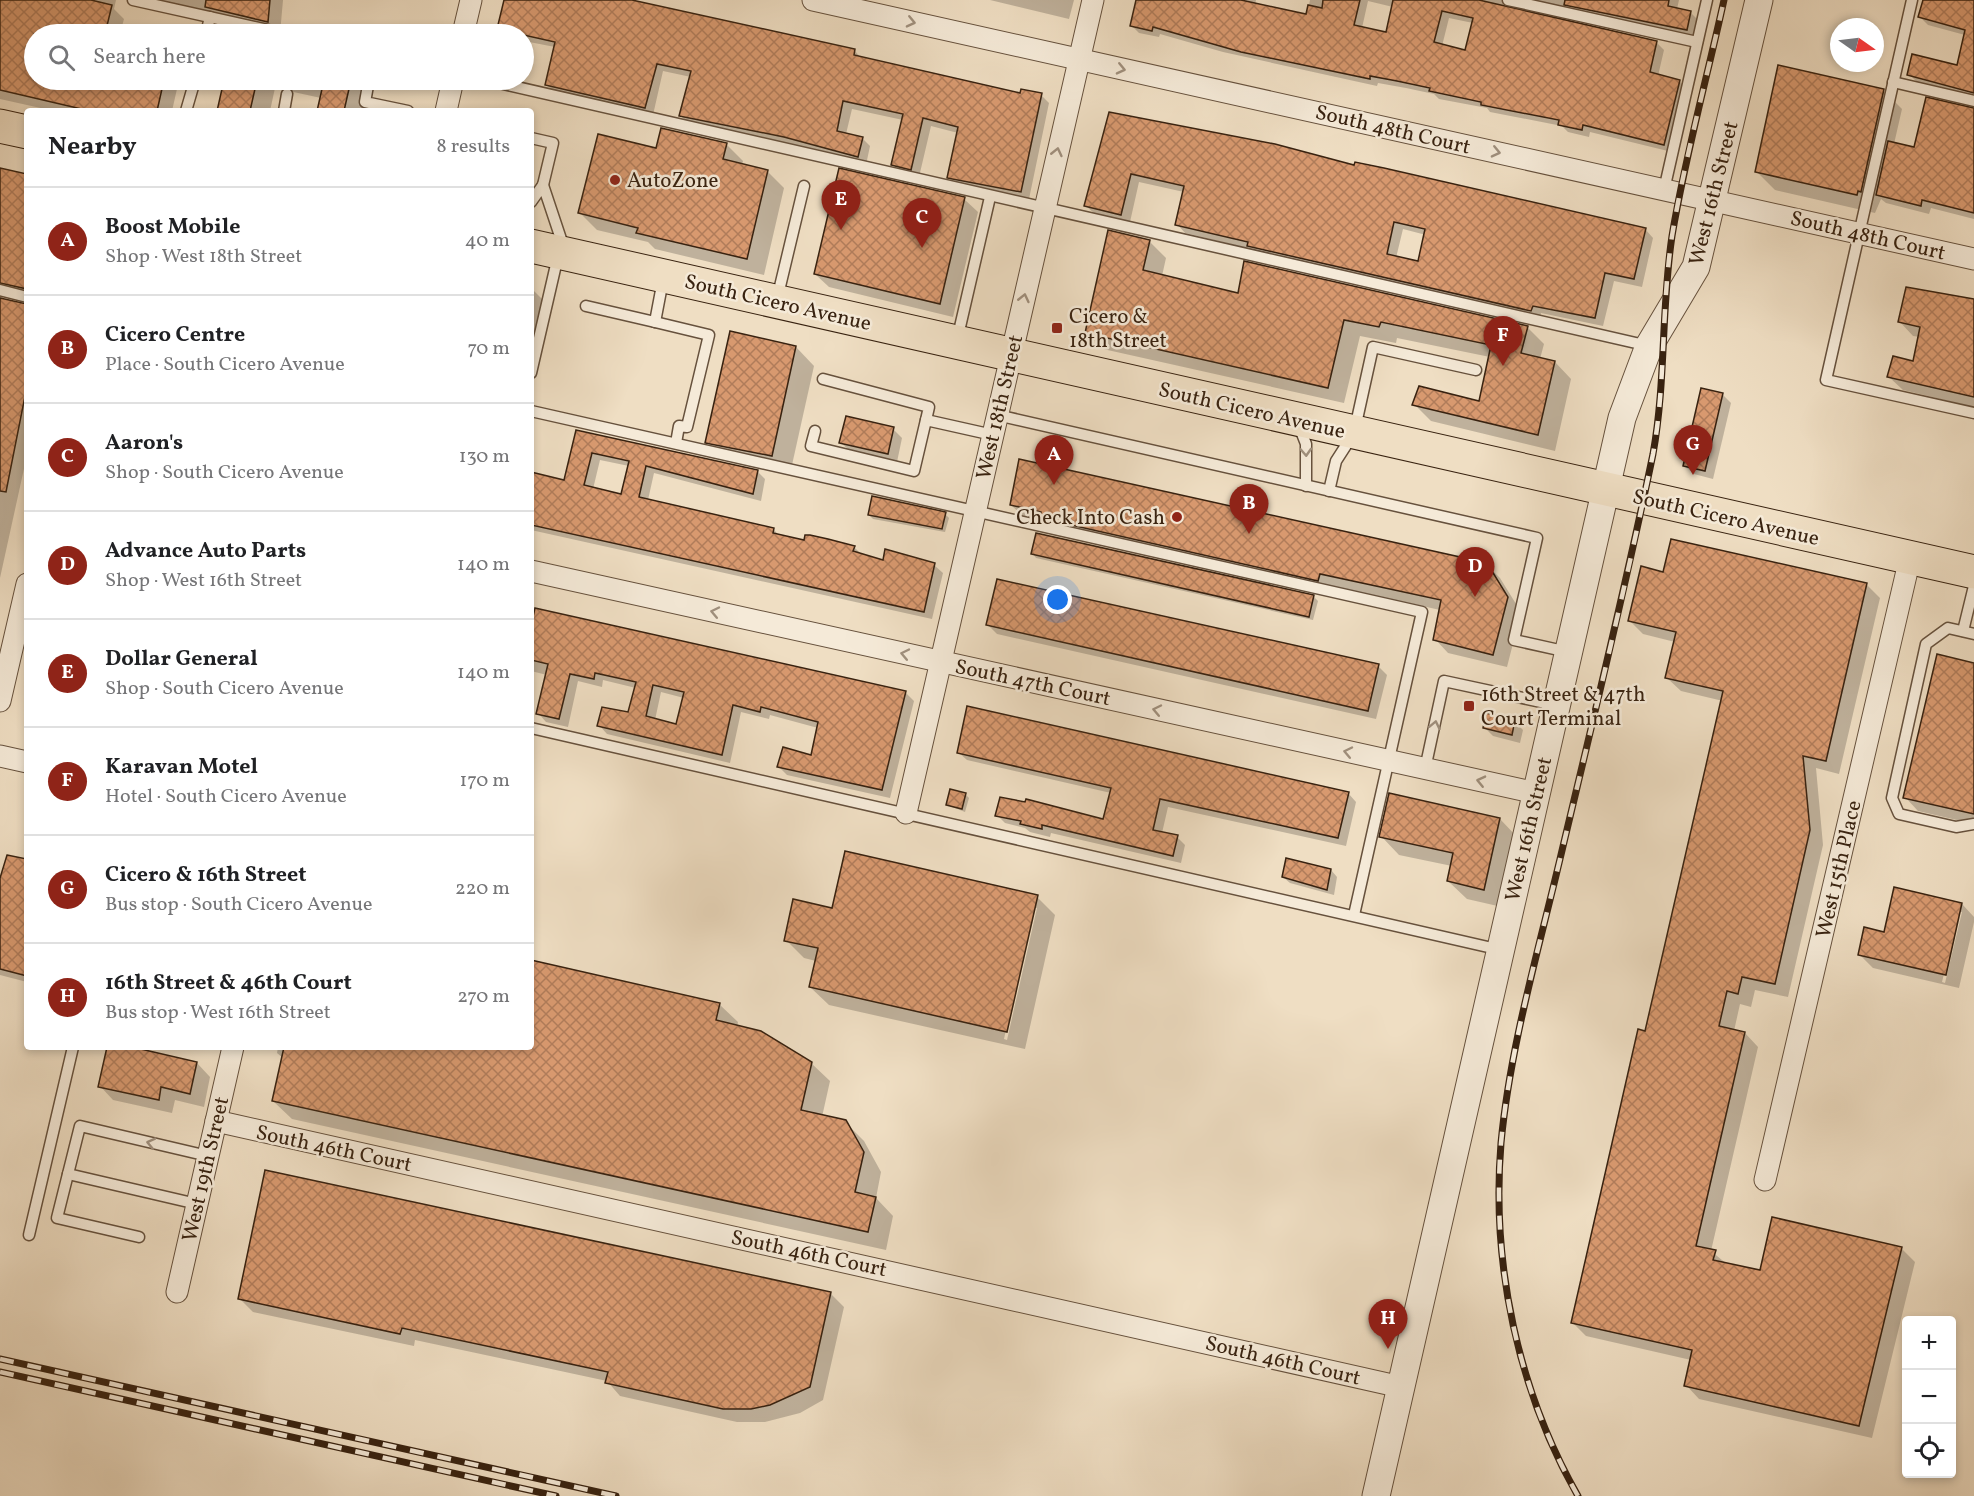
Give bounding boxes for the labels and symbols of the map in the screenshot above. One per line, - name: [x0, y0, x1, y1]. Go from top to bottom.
- one-way arrow: [905, 15, 915, 28]
- north arrow: [1830, 18, 1884, 72]
- one-way arrow: [1116, 61, 1126, 74]
- street label: South 48th Court: [1312, 99, 1473, 162]
- street label: West 16th Street: [1683, 118, 1746, 269]
- one-way arrow: [1491, 145, 1501, 158]
- one-way arrow: [1050, 147, 1063, 157]
- place label: AutoZone: [627, 167, 719, 196]
- marker: AutoZone: [608, 173, 622, 187]
- pin: E: [822, 180, 860, 230]
- pin: C: [902, 198, 942, 248]
- street label: South 48th Court: [1787, 205, 1948, 268]
- street label: South Cicero Avenue: [681, 268, 874, 339]
- one-way arrow: [1017, 293, 1030, 303]
- place label: Cicero & 18th Street: [1069, 303, 1167, 356]
- pin: F: [1484, 316, 1522, 366]
- marker: Cicero & 18th Street: [1050, 321, 1064, 335]
- street label: West 18th Street: [970, 332, 1031, 483]
- street label: South Cicero Avenue: [1155, 376, 1348, 447]
- pin: G: [1674, 426, 1712, 475]
- pin: A: [1034, 436, 1074, 485]
- one-way arrow: [1299, 447, 1312, 456]
- street label: South Cicero Avenue: [1629, 483, 1822, 554]
- pin: B: [1230, 484, 1268, 534]
- place label: Check Into Cash: [1016, 504, 1165, 533]
- marker: Check Into Cash: [1170, 510, 1184, 524]
- pin: D: [1456, 548, 1494, 597]
- your location: [1043, 585, 1072, 614]
- one-way arrow: [710, 606, 720, 619]
- one-way arrow: [901, 648, 911, 661]
- street label: South 47th Court: [952, 653, 1113, 714]
- place label: 16th Street & 47th Court Terminal: [1481, 681, 1646, 734]
- marker: 16th Street & 47th Court Terminal: [1462, 699, 1476, 713]
- one-way arrow: [1152, 704, 1162, 717]
- one-way arrow: [1428, 720, 1441, 730]
- one-way arrow: [1343, 746, 1353, 759]
- street label: West 16th Street: [1499, 754, 1560, 905]
- one-way arrow: [1476, 775, 1486, 788]
- street label: West 15th Place: [1810, 798, 1869, 941]
- street label: West 19th Street: [176, 1094, 237, 1245]
- street label: South 46th Court: [253, 1119, 414, 1180]
- one-way arrow: [146, 1137, 156, 1150]
- street label: South 46th Court: [728, 1224, 889, 1285]
- pin: H: [1368, 1300, 1408, 1349]
- street label: South 46th Court: [1202, 1329, 1363, 1393]

